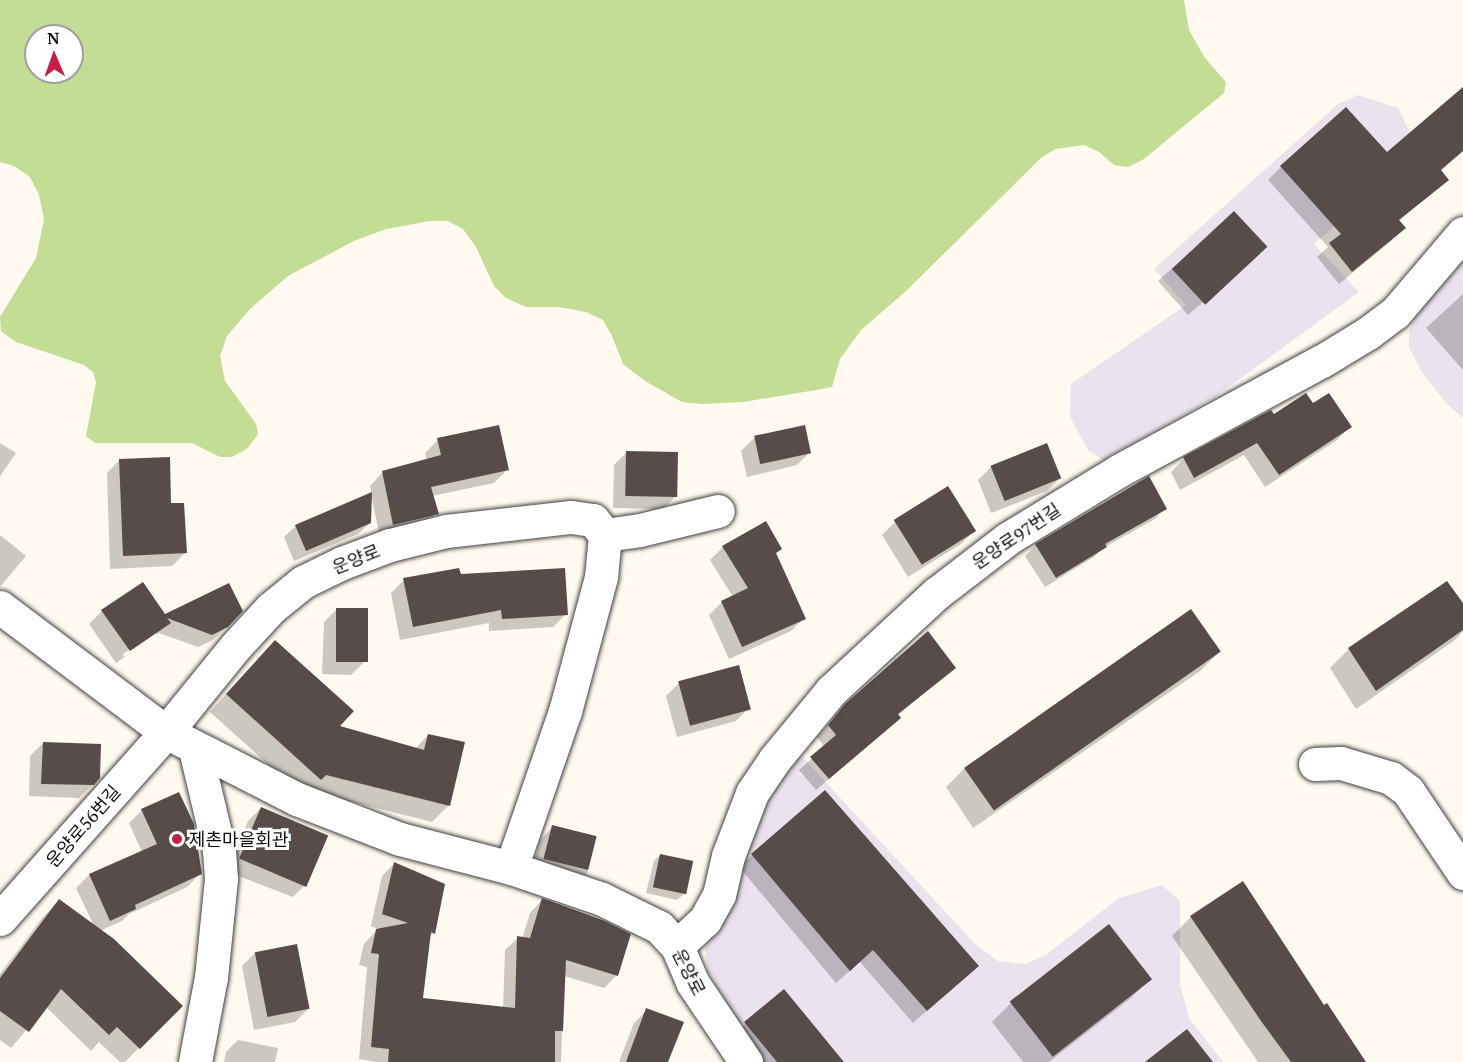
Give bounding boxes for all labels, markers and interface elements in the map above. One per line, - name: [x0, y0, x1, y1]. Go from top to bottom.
- north arrow: [24, 24, 84, 84]
- text: N: [47, 27, 60, 49]
- street label: 운양로97번길: [968, 499, 1064, 573]
- street label: 운양로: [329, 540, 383, 578]
- street label: 운양로56번길: [41, 780, 125, 872]
- place label: 제촌마을회관: [189, 828, 288, 850]
- marker: 제촌마을회관: [170, 832, 184, 846]
- street label: 운양로: [668, 945, 710, 999]

